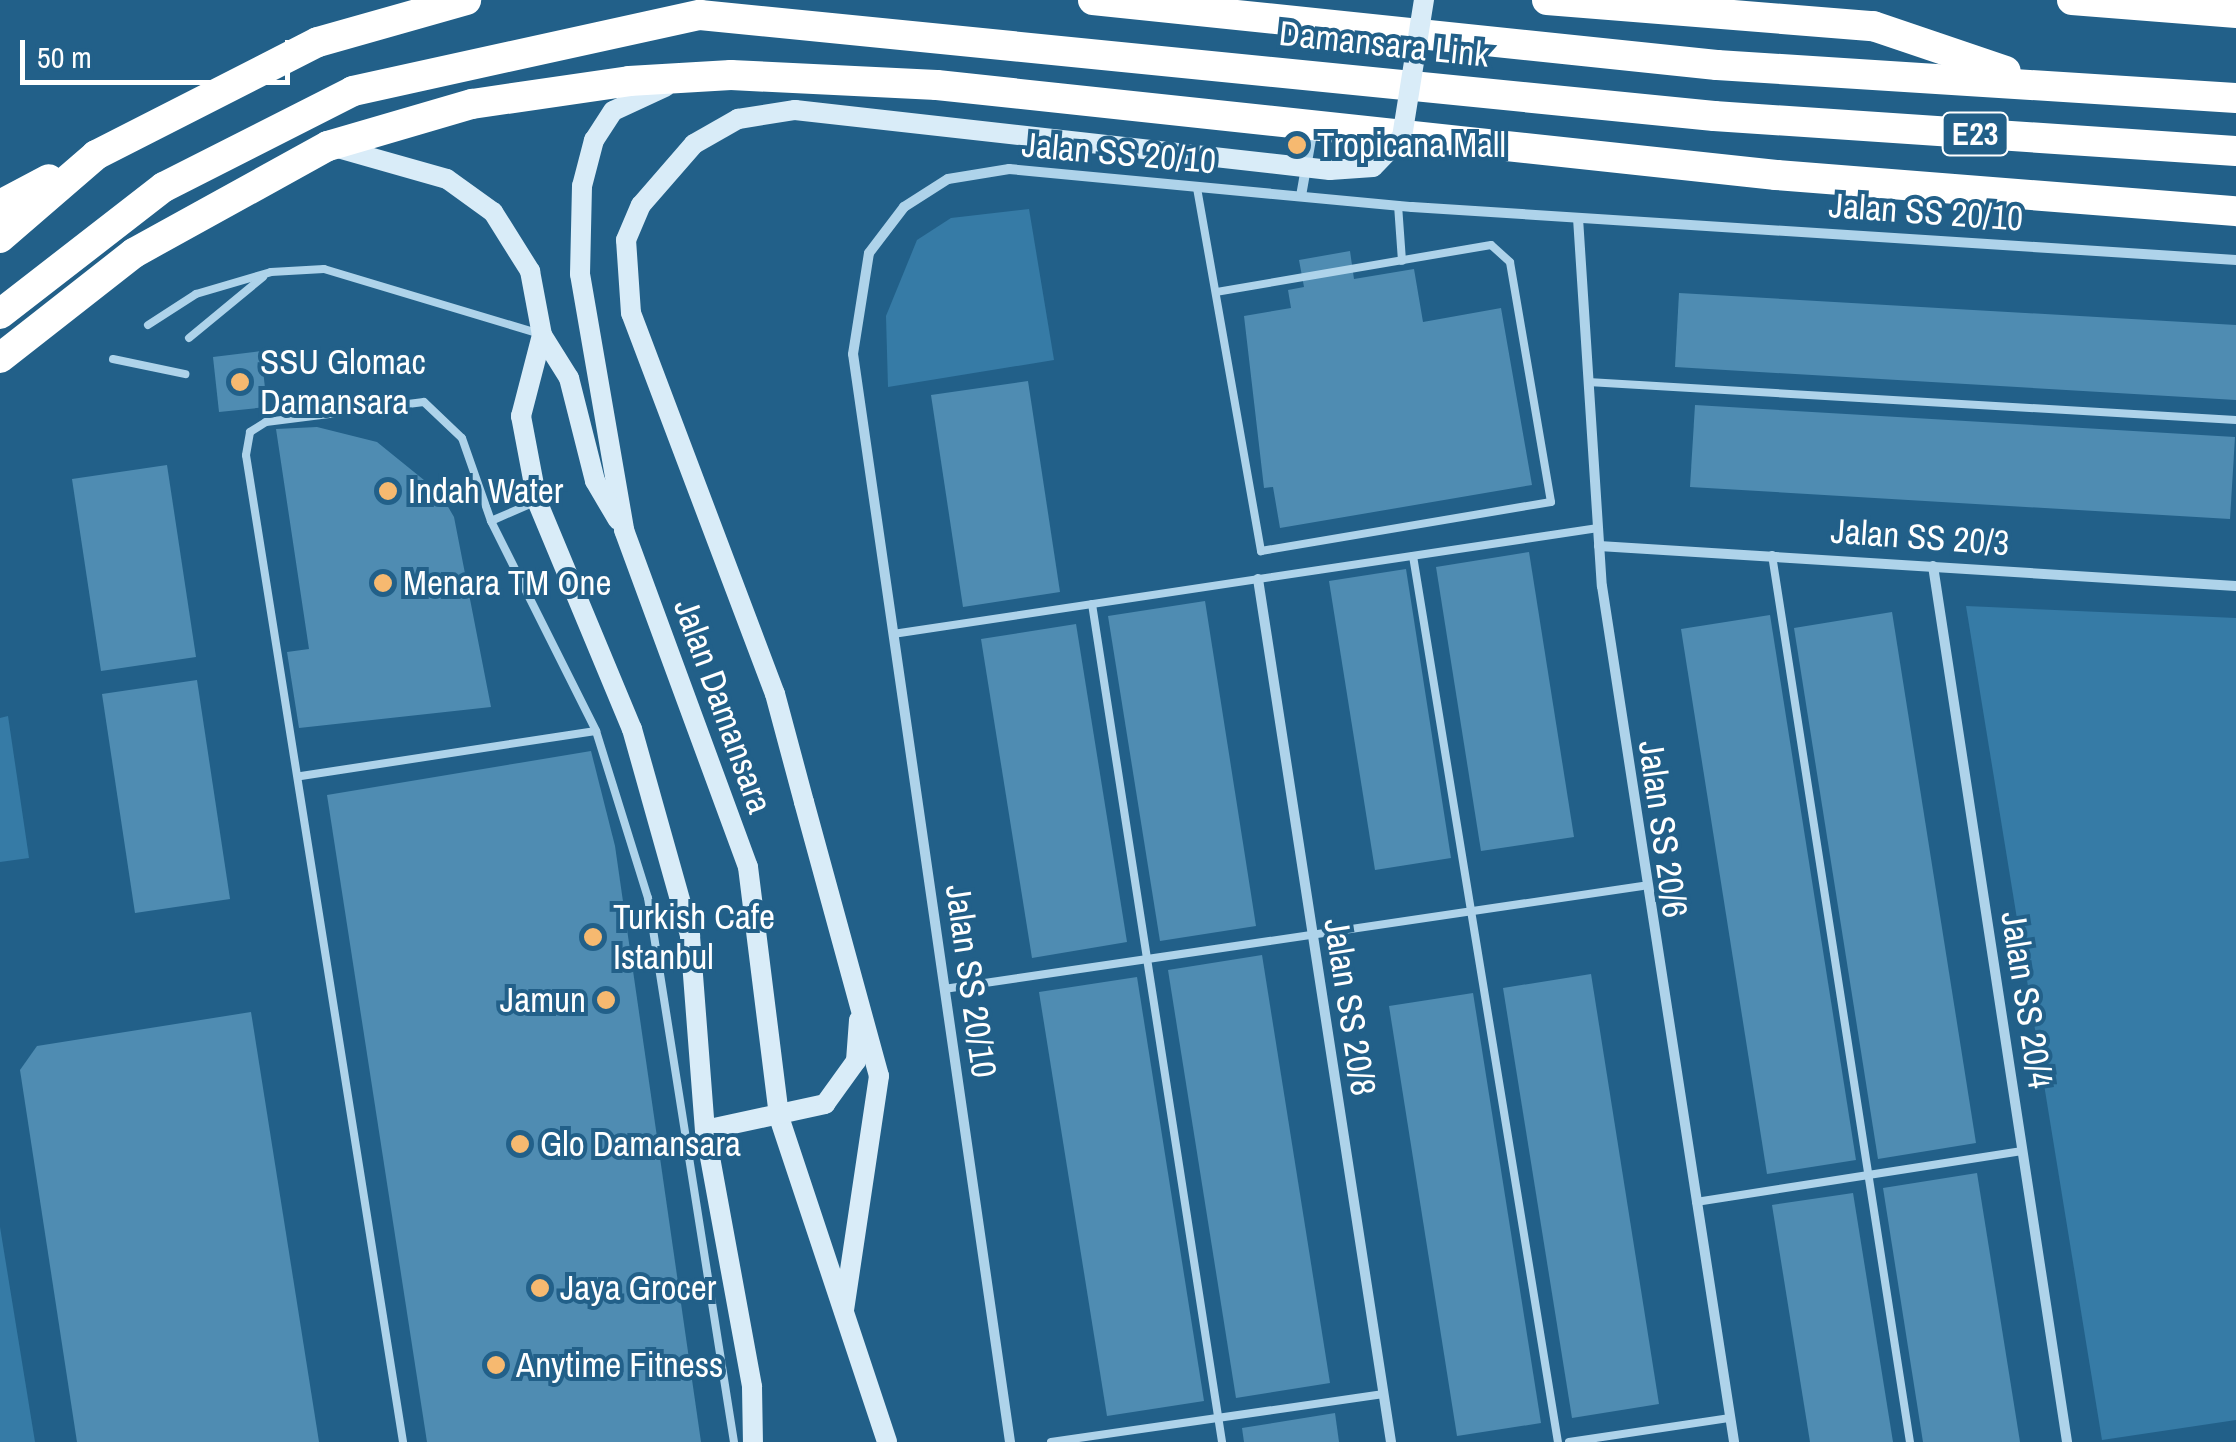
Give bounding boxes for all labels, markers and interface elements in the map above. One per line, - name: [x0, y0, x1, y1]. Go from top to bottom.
- street label: Damansara Link: [1277, 12, 1491, 76]
- scale bar: [25, 20, 295, 82]
- text: 50 m: [37, 37, 92, 77]
- road number: E23: [1940, 107, 2010, 161]
- street label: Jalan SS 20/10: [1020, 124, 1218, 182]
- place label: Tropicana Mall: [1317, 124, 1506, 166]
- marker: Tropicana Mall: [1286, 134, 1308, 156]
- street label: Jalan SS 20/10: [1827, 184, 2025, 240]
- place label: SSU Glomac Damansara: [260, 341, 426, 423]
- marker: SSU Glomac Damansara: [229, 371, 251, 393]
- place label: Indah Water: [408, 470, 563, 512]
- marker: Indah Water: [377, 480, 399, 502]
- street label: Jalan SS 20/3: [1829, 510, 2011, 564]
- place label: Menara TM One: [403, 562, 612, 604]
- marker: Menara TM One: [372, 572, 394, 594]
- street label: Jalan Damansara: [665, 593, 781, 819]
- street label: Jalan SS 20/6: [1630, 738, 1696, 920]
- street label: Jalan SS 20/10: [937, 882, 1005, 1080]
- place label: Turkish Cafe Istanbul: [613, 896, 775, 978]
- street label: Jalan SS 20/4: [1992, 908, 2062, 1092]
- street label: Jalan SS 20/8: [1315, 915, 1385, 1099]
- marker: Turkish Cafe Istanbul: [582, 926, 604, 948]
- place label: Jamun: [500, 979, 586, 1021]
- marker: Jamun: [595, 989, 617, 1011]
- place label: Glo Damansara: [540, 1123, 741, 1165]
- marker: Glo Damansara: [509, 1133, 531, 1155]
- place label: Jaya Grocer: [560, 1267, 716, 1309]
- marker: Jaya Grocer: [529, 1277, 551, 1299]
- place label: Anytime Fitness: [516, 1344, 723, 1386]
- marker: Anytime Fitness: [485, 1354, 507, 1376]

